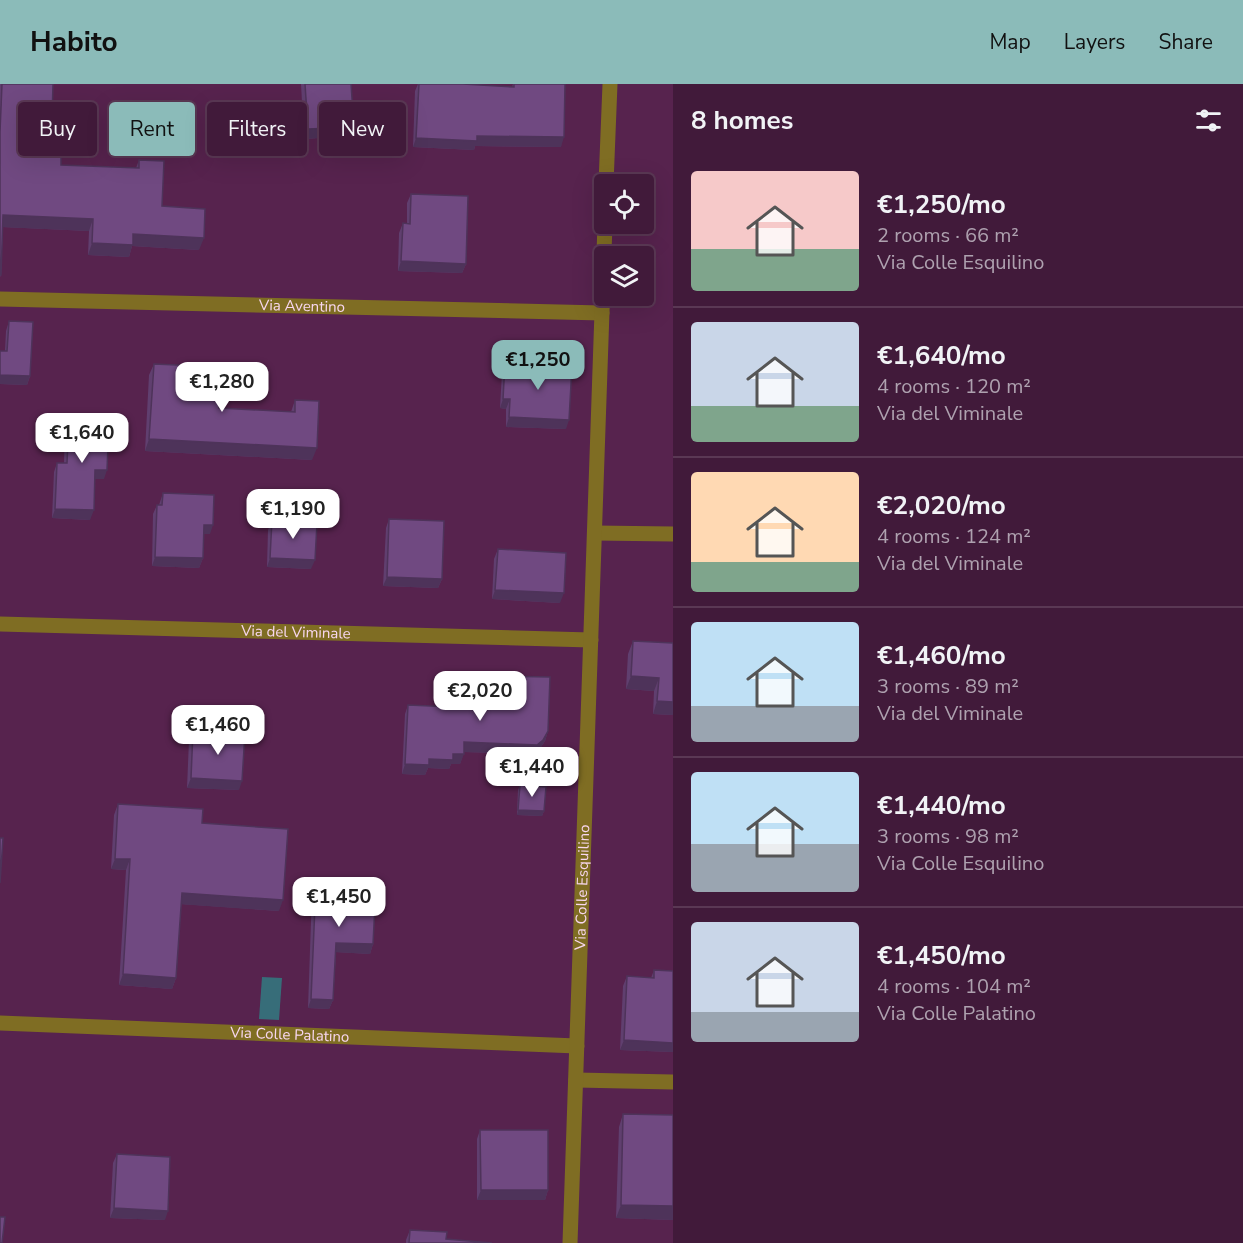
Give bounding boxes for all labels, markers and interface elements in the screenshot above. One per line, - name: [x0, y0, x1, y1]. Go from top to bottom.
- text: Habito: [30, 23, 118, 61]
- text: Map: [989, 28, 1031, 56]
- text: Layers: [1064, 28, 1125, 56]
- text: Share: [1158, 28, 1213, 56]
- chip: Buy: [18, 102, 97, 156]
- chip: Rent: [109, 102, 195, 156]
- chip: Filters: [207, 102, 307, 156]
- chip: New: [319, 102, 406, 156]
- text: 8 homes: [691, 103, 793, 138]
- icon: filters: [1192, 104, 1225, 137]
- map controls: [594, 174, 654, 306]
- button: locate: [594, 174, 654, 234]
- text: €1,250/mo: [877, 187, 1006, 222]
- icon: home: [739, 195, 811, 267]
- text: 2 rooms · 66 m²: [877, 222, 1019, 249]
- button: layers: [594, 246, 654, 306]
- text: Via Colle Esquilino: [877, 249, 1044, 276]
- street label: Via Aventino: [258, 295, 345, 317]
- text: €1,640/mo: [877, 338, 1006, 373]
- pin: €1,250: [489, 340, 587, 391]
- text: €1,250: [506, 346, 570, 373]
- icon: home: [739, 346, 811, 418]
- pin: €1,280: [173, 362, 271, 413]
- text: €1,280: [190, 368, 254, 395]
- text: 4 rooms · 120 m²: [877, 373, 1031, 400]
- text: Via del Viminale: [877, 400, 1023, 427]
- pin: €1,640: [33, 413, 131, 464]
- text: €1,640: [50, 419, 114, 446]
- text: €2,020/mo: [877, 488, 1006, 523]
- pin: €1,190: [244, 489, 342, 540]
- text: €1,190: [261, 495, 325, 522]
- icon: home: [739, 496, 811, 568]
- text: 4 rooms · 124 m²: [877, 523, 1031, 550]
- text: Via del Viminale: [877, 550, 1023, 577]
- street label: Via del Viminale: [240, 621, 351, 643]
- text: €1,460/mo: [877, 638, 1006, 673]
- icon: home: [739, 646, 811, 718]
- pin: €2,020: [431, 671, 529, 722]
- text: 3 rooms · 89 m²: [877, 673, 1019, 700]
- text: €2,020: [448, 677, 512, 704]
- text: Via del Viminale: [877, 700, 1023, 727]
- pin: €1,460: [169, 705, 267, 756]
- text: €1,460: [186, 711, 250, 738]
- pin: €1,440: [483, 747, 581, 798]
- text: €1,440: [500, 753, 564, 780]
- text: €1,440/mo: [877, 788, 1006, 823]
- icon: home: [739, 796, 811, 868]
- text: 3 rooms · 98 m²: [877, 823, 1019, 850]
- street label: Via Colle Esquilino: [570, 824, 594, 951]
- text: Via Colle Esquilino: [877, 850, 1044, 877]
- pin: €1,450: [290, 877, 388, 928]
- text: €1,450: [307, 883, 371, 910]
- text: €1,450/mo: [877, 938, 1006, 973]
- icon: home: [739, 946, 811, 1018]
- text: 4 rooms · 104 m²: [877, 973, 1031, 1000]
- text: Via Colle Palatino: [877, 1000, 1036, 1027]
- street label: Via Colle Palatino: [229, 1022, 350, 1047]

